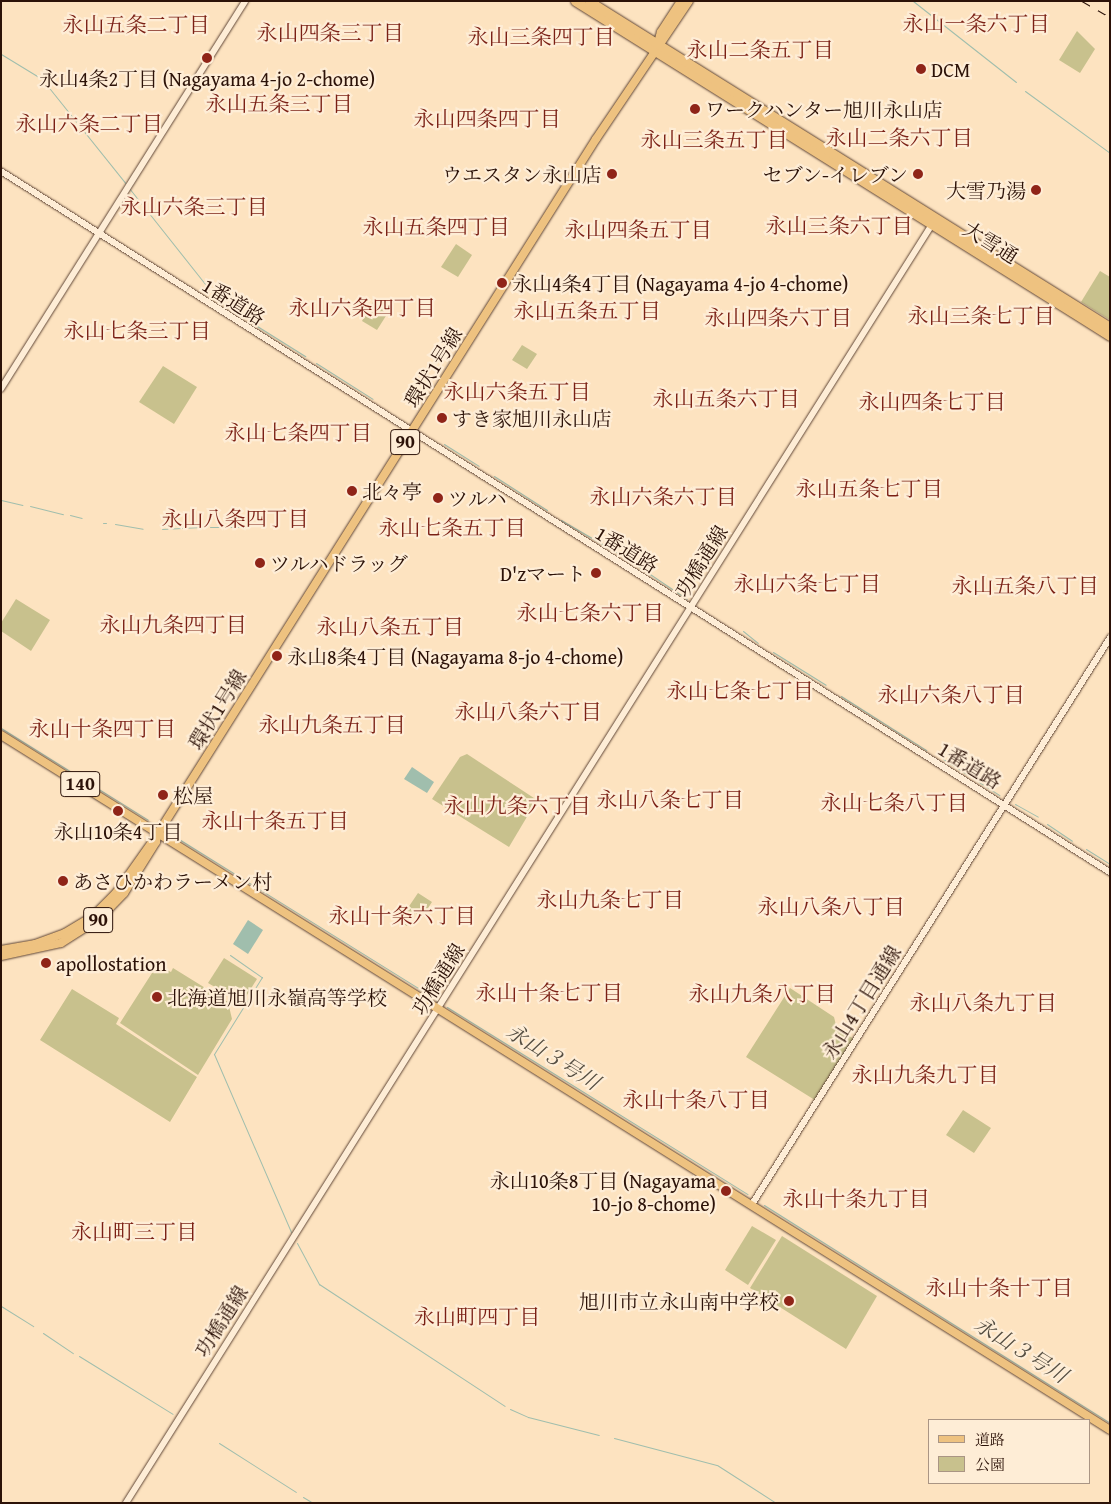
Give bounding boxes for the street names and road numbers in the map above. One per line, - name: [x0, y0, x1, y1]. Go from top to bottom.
- street label: 大雪通: [959, 216, 1023, 268]
- street label: 1番道路: [198, 272, 270, 330]
- street label: 環状1号線: [399, 323, 467, 411]
- road number: 90: [390, 426, 420, 458]
- street label: 1番道路: [591, 520, 663, 578]
- street label: 功橋通線: [670, 521, 732, 601]
- street label: 環状1号線: [183, 665, 251, 753]
- street label: 1番道路: [934, 736, 1006, 794]
- road number: 140: [60, 768, 100, 801]
- road number: 90: [83, 904, 113, 936]
- street label: 功橋通線: [407, 939, 469, 1019]
- street label: 永山4丁目通線: [816, 941, 906, 1063]
- street label: 功橋通線: [190, 1281, 252, 1361]

